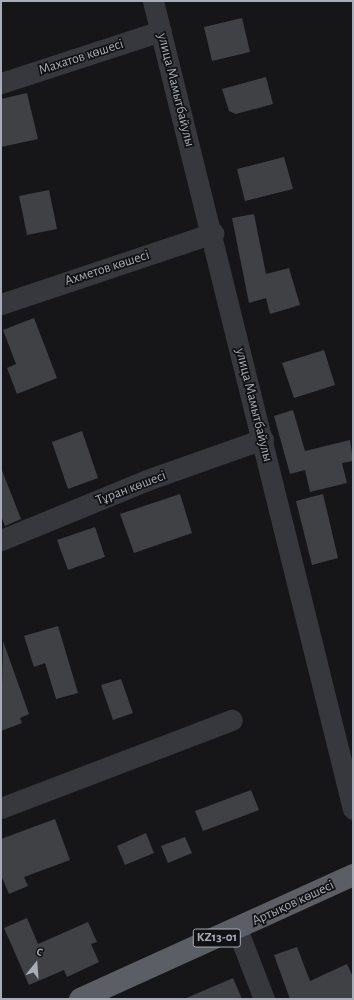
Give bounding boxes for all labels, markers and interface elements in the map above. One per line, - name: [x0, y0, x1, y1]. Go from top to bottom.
- street label: улица Мамытбайулы: [154, 31, 198, 149]
- street label: Махатов көшесі: [36, 35, 126, 79]
- street label: Ахметов көшесі: [63, 246, 151, 290]
- street label: улица Мамытбайулы: [232, 346, 276, 464]
- street label: Тұран көшесі: [94, 467, 168, 509]
- street label: Артықов көшесі: [249, 877, 337, 929]
- road number: KZ13-01: [192, 927, 242, 949]
- north arrow: [16, 944, 56, 984]
- text: С: [35, 946, 44, 958]

